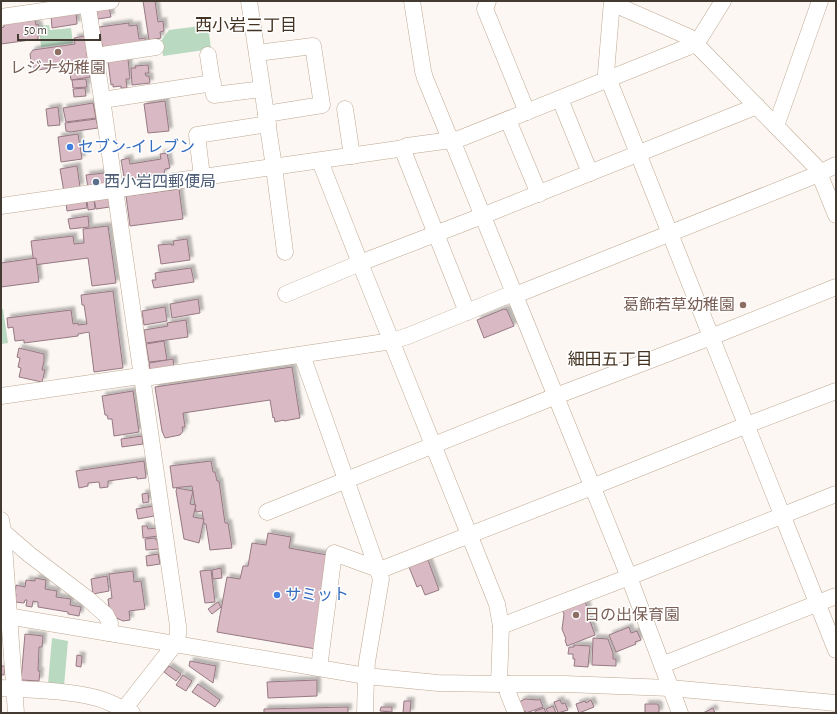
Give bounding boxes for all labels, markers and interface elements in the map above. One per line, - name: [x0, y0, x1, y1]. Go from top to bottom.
- scale bar: [18, 16, 100, 42]
- district label: 西小岩三丁目: [195, 17, 297, 34]
- text: 50 m: [24, 24, 47, 36]
- marker: レジナ幼稚園: [53, 47, 63, 57]
- place label: レジナ幼稚園: [10, 59, 106, 76]
- place label: セブン-イレブン: [78, 138, 195, 155]
- marker: セブン-イレブン: [65, 142, 75, 152]
- place label: 西小岩四郵便局: [104, 173, 216, 190]
- marker: 西小岩四郵便局: [91, 177, 101, 187]
- place label: 葛飾若草幼稚園: [623, 296, 735, 313]
- marker: 葛飾若草幼稚園: [738, 300, 748, 310]
- district label: 細田五丁目: [568, 350, 653, 368]
- place label: サミット: [285, 587, 349, 603]
- marker: サミット: [272, 590, 282, 600]
- place label: 日の出保育園: [584, 606, 680, 623]
- marker: 日の出保育園: [571, 610, 581, 620]

